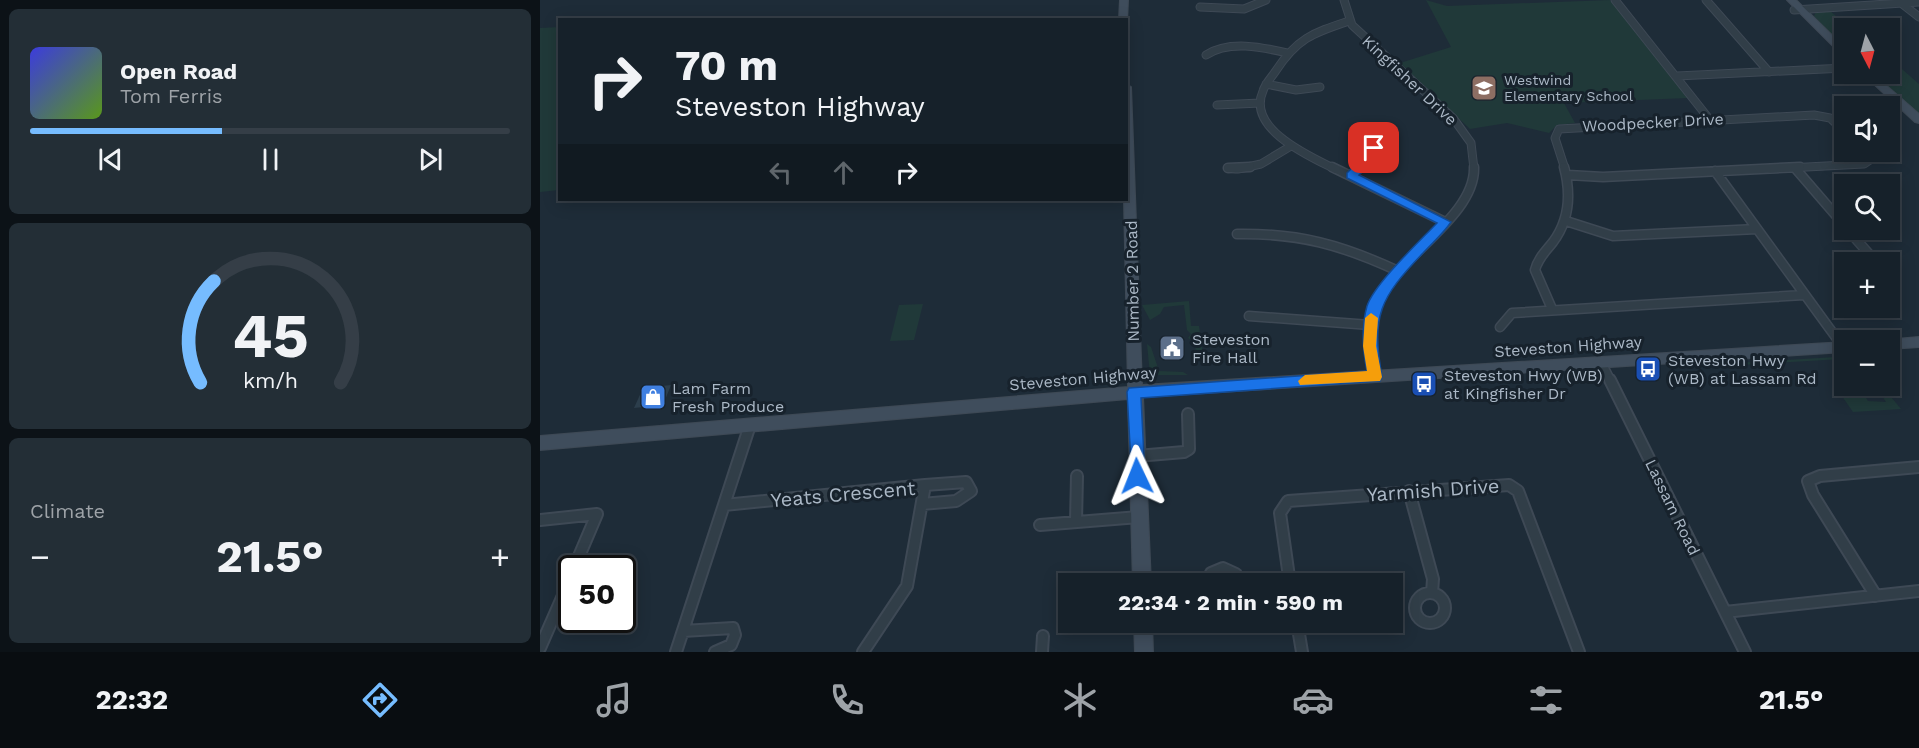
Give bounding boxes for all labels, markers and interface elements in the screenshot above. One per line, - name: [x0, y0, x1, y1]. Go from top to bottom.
- north arrow: [1834, 18, 1900, 84]
- map controls: [1834, 18, 1900, 396]
- street label: Kingfisher Drive: [1358, 32, 1461, 129]
- text: 70 m: [675, 41, 778, 90]
- icon: right: [576, 42, 654, 120]
- text: Open Road: [120, 59, 237, 84]
- place label: Westwind Elementary School: [1504, 72, 1634, 104]
- school or university icon: Westwind Elementary School: [1469, 73, 1499, 103]
- text: Tom Ferris: [120, 84, 223, 108]
- text: Steveston Highway: [675, 91, 925, 123]
- button: sound: [1834, 96, 1900, 162]
- street label: Woodpecker Drive: [1582, 109, 1724, 136]
- pin: [1348, 122, 1399, 173]
- icon: arrive: [1357, 131, 1390, 164]
- icon: previous: [94, 143, 127, 176]
- icon: pause: [254, 143, 287, 176]
- icon: next: [414, 143, 447, 176]
- icon: left: [764, 156, 797, 189]
- icon: ahead: [827, 156, 860, 189]
- icon: right: [890, 156, 923, 189]
- button: search: [1834, 174, 1900, 240]
- street label: Number 2 Road: [1122, 220, 1143, 342]
- button: +: [1834, 252, 1900, 318]
- text: 45: [232, 299, 308, 372]
- place label: Steveston Fire Hall: [1192, 330, 1270, 367]
- button: −: [1834, 330, 1900, 396]
- street label: Steveston Highway: [1494, 332, 1643, 361]
- public building icon: Steveston Fire Hall: [1157, 333, 1187, 363]
- place label: Steveston Hwy (WB) at Lassam Rd: [1668, 351, 1817, 388]
- bus stop icon: Steveston Hwy (WB) at Lassam Rd: [1633, 354, 1663, 384]
- street label: Steveston Highway: [1009, 363, 1158, 394]
- place label: Steveston Hwy (WB) at Kingfisher Dr: [1444, 366, 1603, 403]
- text: km/h: [242, 368, 298, 393]
- bus stop icon: Steveston Hwy (WB) at Kingfisher Dr: [1409, 369, 1439, 399]
- place label: Lam Farm Fresh Produce: [672, 379, 784, 416]
- shop icon: Lam Farm Fresh Produce: [638, 382, 668, 412]
- position arrow: [1105, 444, 1169, 508]
- street label: Lassam Road: [1641, 456, 1704, 558]
- street label: Yarmish Drive: [1366, 473, 1500, 507]
- street label: Yeats Crescent: [770, 476, 917, 512]
- text: Climate: [30, 499, 105, 523]
- text: 21.5°: [216, 530, 324, 583]
- text: −: [30, 537, 50, 576]
- text: +: [490, 537, 510, 576]
- speed limit sign: 50: [558, 555, 636, 633]
- text: 22:34 · 2 min · 590 m: [1118, 590, 1343, 615]
- icon: directions: [359, 679, 401, 721]
- icon: music: [593, 679, 635, 721]
- icon: phone: [826, 679, 868, 721]
- icon: climate: [1059, 679, 1101, 721]
- icon: car: [1292, 679, 1334, 721]
- icon: filters: [1525, 679, 1567, 721]
- text: 22:32: [96, 684, 168, 716]
- text: 21.5°: [1759, 684, 1823, 716]

